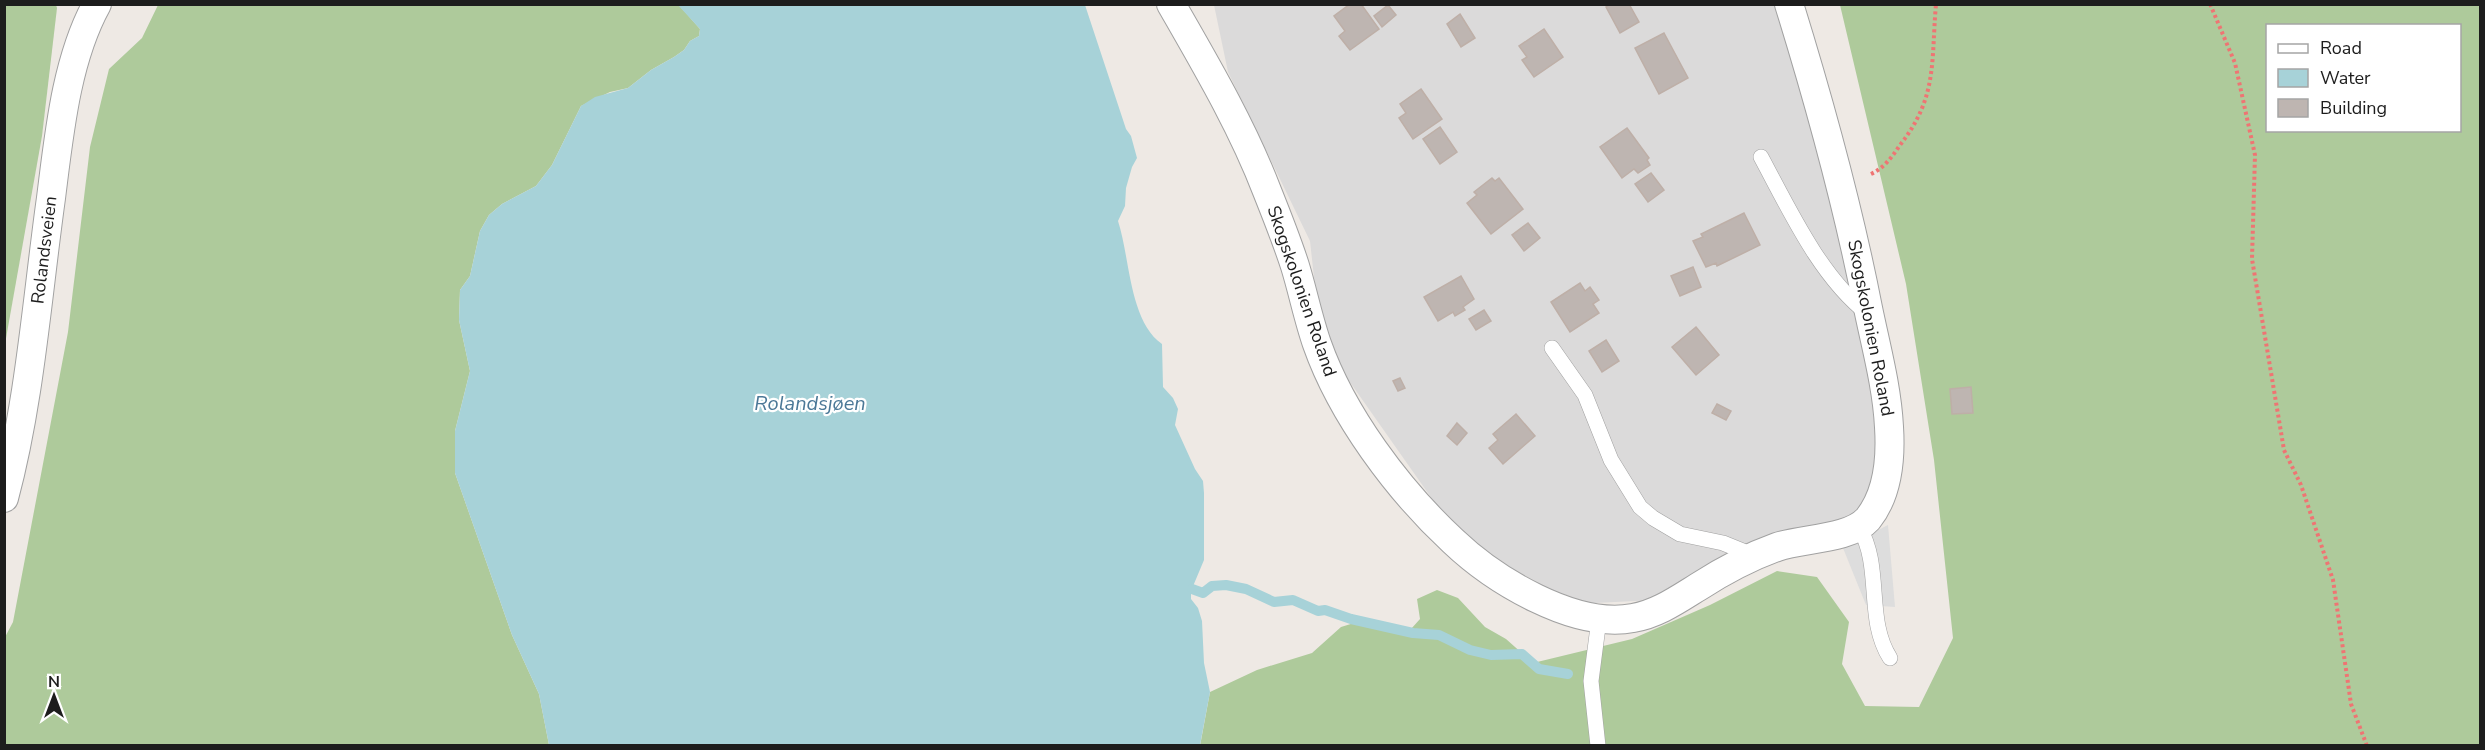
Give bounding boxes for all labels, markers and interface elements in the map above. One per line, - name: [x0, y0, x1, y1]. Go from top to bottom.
- legend: [2266, 24, 2461, 132]
- text: Road: [2320, 36, 2362, 60]
- text: Water: [2320, 66, 2371, 90]
- text: Building: [2320, 96, 2387, 120]
- street label: Rolandsveien: [25, 195, 63, 305]
- street label: Skogskolonien Roland: [1261, 202, 1343, 380]
- street label: Skogskolonien Roland: [1842, 238, 1900, 418]
- water label: Rolandsjøen: [754, 390, 866, 417]
- north arrow: [24, 666, 84, 726]
- text: N: [48, 671, 60, 693]

